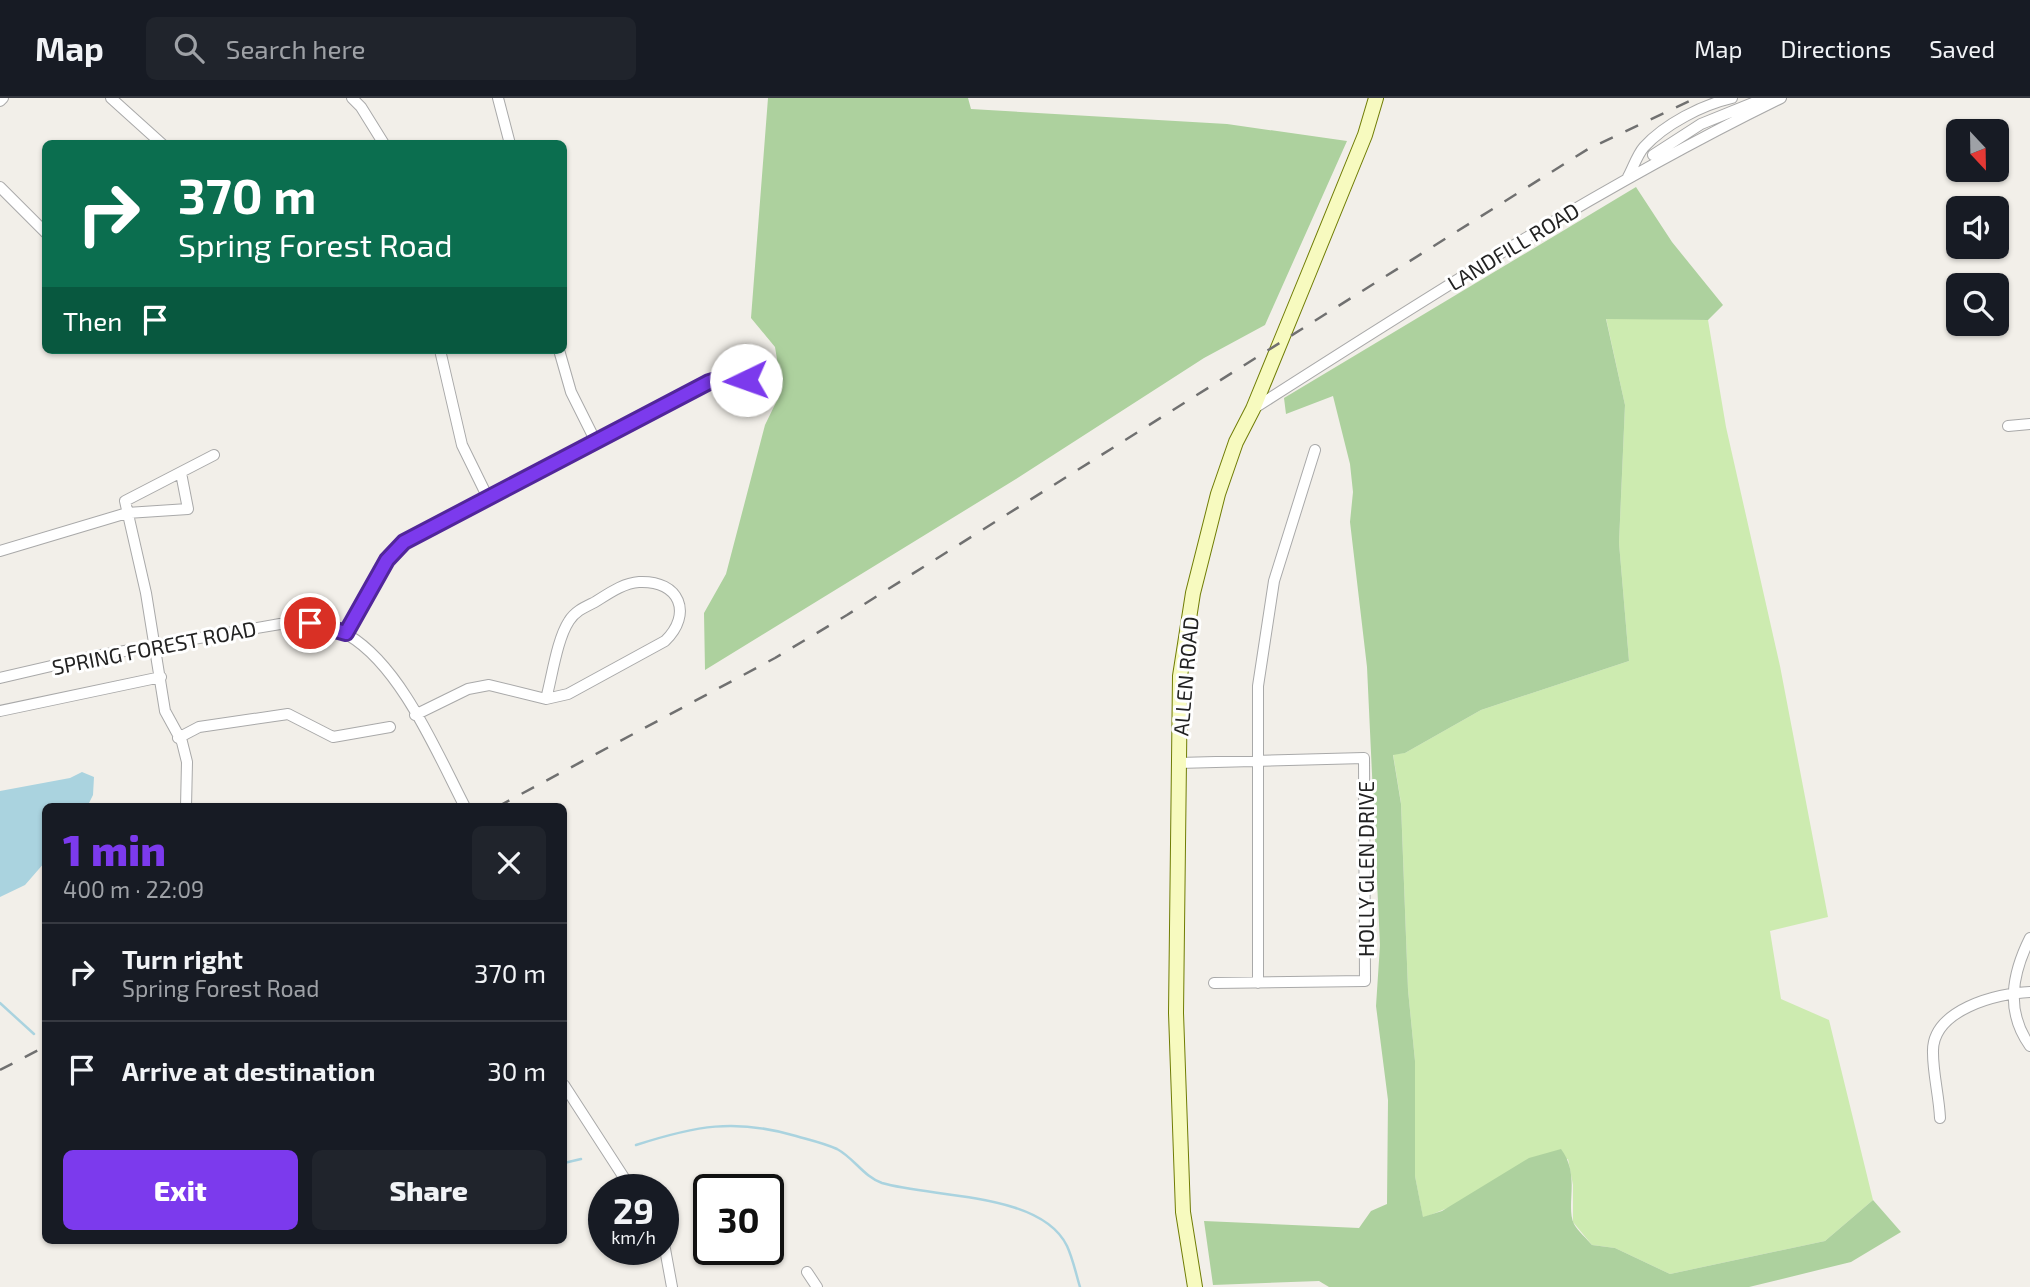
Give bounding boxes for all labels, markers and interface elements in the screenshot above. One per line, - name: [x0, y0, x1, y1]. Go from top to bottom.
- search box: [146, 17, 636, 80]
- text: Map: [35, 28, 104, 68]
- icon: search: [170, 29, 208, 67]
- text: Search here: [226, 33, 365, 64]
- text: Map: [1694, 34, 1742, 63]
- text: Directions: [1780, 34, 1891, 63]
- text: Saved: [1929, 34, 1995, 63]
- north arrow: [1946, 119, 2009, 182]
- map controls: [1946, 119, 2009, 336]
- text: 370 m: [178, 165, 316, 224]
- icon: right: [63, 168, 154, 259]
- button: sound: [1946, 196, 2009, 259]
- street label: LANDFILL ROAD: [1443, 197, 1583, 295]
- text: Spring Forest Road: [178, 225, 453, 263]
- button: search: [1946, 273, 2009, 336]
- icon: arrive: [136, 301, 174, 339]
- text: Then: [63, 305, 122, 336]
- position arrow: [709, 343, 783, 417]
- pin: [280, 593, 340, 653]
- icon: arrive: [291, 604, 329, 642]
- street label: SPRING FOREST ROAD: [50, 615, 258, 679]
- street label: ALLEN ROAD: [1167, 615, 1203, 737]
- street label: HOLLY GLEN DRIVE: [1353, 781, 1378, 957]
- text: 1 min: [63, 824, 166, 874]
- button: close: [472, 826, 546, 900]
- text: 400 m · 22:09: [63, 875, 204, 903]
- text: Turn right: [122, 943, 243, 974]
- icon: right: [63, 953, 101, 991]
- text: 370 m: [474, 957, 546, 988]
- text: Spring Forest Road: [122, 974, 319, 1002]
- icon: arrive: [63, 1051, 101, 1089]
- text: Arrive at destination: [122, 1055, 375, 1086]
- text: 30 m: [487, 1055, 546, 1086]
- button: Exit: [63, 1150, 298, 1230]
- button: Share: [312, 1150, 546, 1230]
- speed limit sign: 30: [693, 1174, 784, 1265]
- text: 29: [613, 1189, 654, 1231]
- text: km/h: [611, 1226, 656, 1248]

